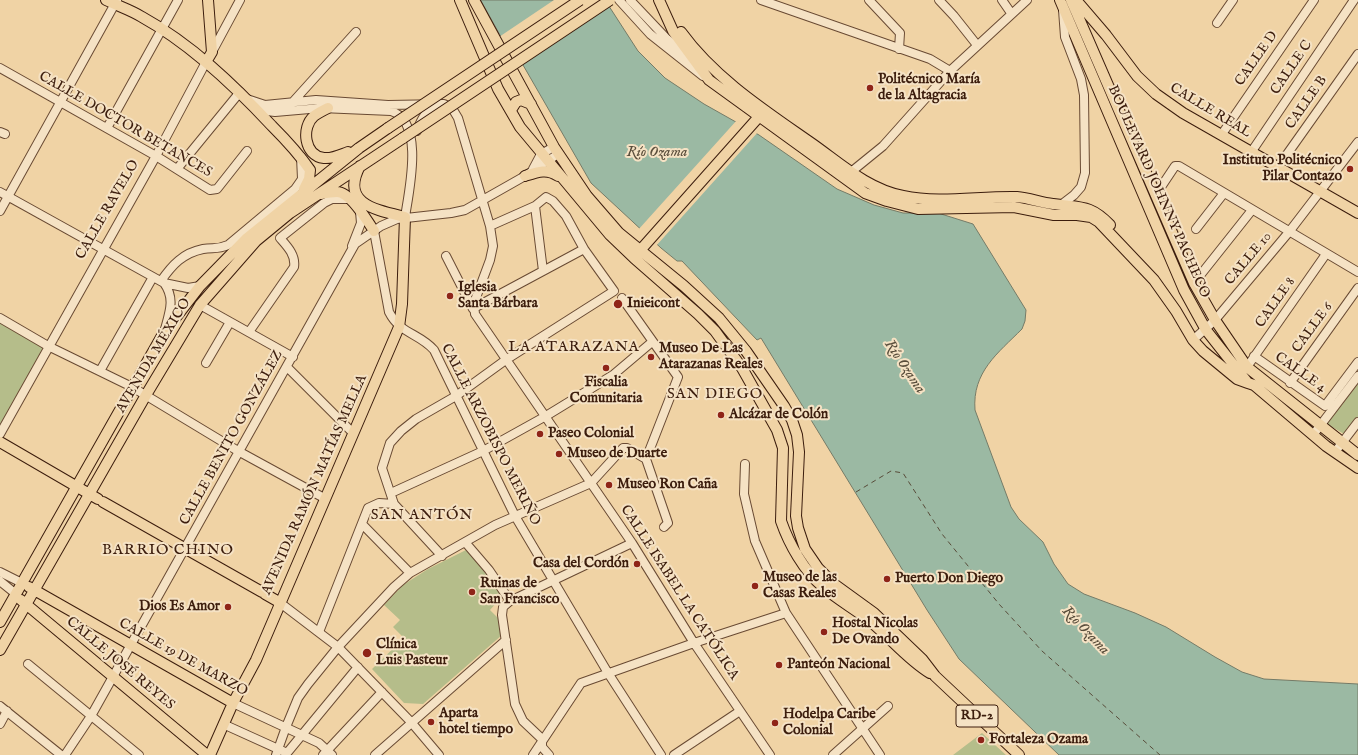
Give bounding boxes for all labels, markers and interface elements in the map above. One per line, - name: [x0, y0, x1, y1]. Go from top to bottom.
- street label: CALLE D: [1232, 28, 1282, 90]
- street label: CALLE C: [1268, 38, 1316, 98]
- street label: CALLE DOCTOR BETANCES: [35, 68, 215, 182]
- place label: Politécnico María de la Altagracia: [878, 72, 980, 104]
- street label: CALLE B: [1283, 73, 1331, 133]
- street label: CALLE REAL: [1166, 80, 1254, 142]
- marker: Politécnico María de la Altagracia: [865, 83, 875, 93]
- street label: BOULEVARD JOHNNY PACHECO: [1103, 83, 1213, 301]
- water label: Río Ozama: [627, 144, 687, 162]
- place label: Instituto Politécnico Pilar Contazo: [1223, 153, 1342, 186]
- street label: CALLE RAVELO: [73, 157, 143, 263]
- marker: Instituto Politécnico Pilar Contazo: [1345, 164, 1355, 174]
- street label: CALLE 10: [1222, 229, 1276, 289]
- street label: CALLE 8: [1253, 275, 1299, 331]
- place label: Iglesia Santa Bárbara: [458, 280, 538, 312]
- marker: Iglesia Santa Bárbara: [445, 291, 455, 301]
- street label: AVENIDA MÉXICO: [113, 296, 195, 416]
- place label: Inieicont: [627, 296, 680, 312]
- marker: Inieicont: [612, 298, 624, 310]
- street label: CALLE 6: [1289, 300, 1337, 356]
- water label: Río Ozama: [880, 337, 928, 397]
- district label: LA ATARAZANA: [508, 339, 640, 357]
- street label: CALLE ARZOBISPO MERIÑO: [437, 341, 543, 529]
- place label: Museo De Las Atarazanas Reales: [659, 341, 763, 374]
- street label: CALLE BENITO GONZÁLEZ: [177, 348, 287, 528]
- street label: CALLE 4: [1271, 349, 1329, 397]
- marker: Museo De Las Atarazanas Reales: [646, 352, 656, 362]
- marker: Fiscalia Comunitaria: [601, 363, 611, 373]
- street label: AVENIDA RAMÓN MATÍAS MELLA: [259, 372, 371, 598]
- place label: Fiscalia Comunitaria: [570, 375, 642, 408]
- district label: SAN DIEGO: [667, 386, 763, 404]
- place label: Alcázar de Colón: [729, 407, 828, 423]
- marker: Alcázar de Colón: [716, 410, 726, 420]
- place label: Paseo Colonial: [548, 426, 634, 442]
- marker: Paseo Colonial: [535, 429, 545, 439]
- place label: Museo de Duarte: [567, 446, 667, 462]
- marker: Museo de Duarte: [554, 449, 564, 459]
- place label: Museo Ron Caña: [617, 477, 717, 493]
- marker: Museo Ron Caña: [604, 480, 614, 490]
- street label: CALLE ISABEL LA CATÓLICA: [616, 502, 742, 684]
- district label: SAN ANTÓN: [371, 507, 473, 525]
- district label: BARRIO CHINO: [102, 542, 234, 560]
- place label: Casa del Cordón: [533, 556, 629, 572]
- marker: Casa del Cordón: [632, 559, 642, 569]
- place label: Museo de las Casas Reales: [763, 570, 837, 602]
- place label: Puerto Don Diego: [895, 571, 1003, 587]
- marker: Puerto Don Diego: [882, 574, 892, 584]
- place label: Ruinas de San Francisco: [480, 576, 559, 608]
- marker: Museo de las Casas Reales: [750, 581, 760, 591]
- marker: Ruinas de San Francisco: [467, 587, 477, 597]
- place label: Dios Es Amor: [139, 599, 220, 615]
- marker: Dios Es Amor: [223, 602, 233, 612]
- water label: Río Ozama: [1057, 603, 1113, 659]
- street label: CALLE JOSÉ REYES: [63, 614, 177, 714]
- street label: CALLE 19 DE MARZO: [116, 616, 250, 700]
- place label: Hostal Nicolas De Ovando: [832, 616, 918, 648]
- marker: Hostal Nicolas De Ovando: [819, 627, 829, 637]
- place label: Clínica Luis Pasteur: [376, 637, 448, 670]
- marker: Clínica Luis Pasteur: [361, 647, 373, 659]
- place label: Panteón Nacional: [787, 657, 890, 673]
- marker: Panteón Nacional: [774, 660, 784, 670]
- road number: RD-2: [956, 705, 998, 727]
- place label: Aparta hotel tiempo: [439, 706, 513, 738]
- place label: Hodelpa Caribe Colonial: [783, 707, 876, 740]
- marker: Aparta hotel tiempo: [426, 717, 436, 727]
- marker: Hodelpa Caribe Colonial: [770, 718, 780, 728]
- place label: Fortaleza Ozama: [989, 732, 1088, 748]
- marker: Fortaleza Ozama: [976, 735, 986, 745]

